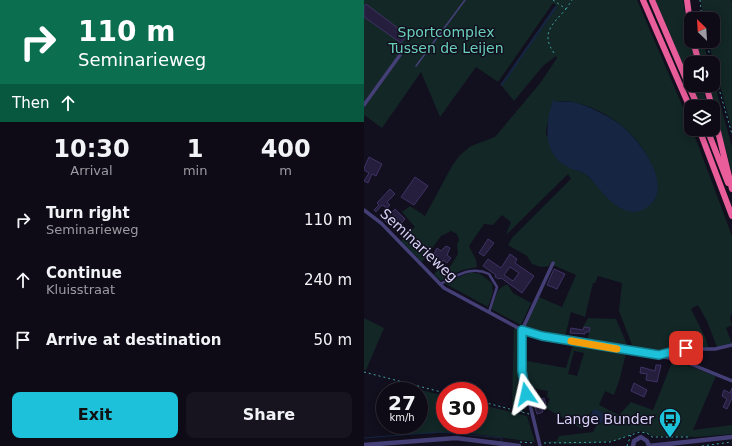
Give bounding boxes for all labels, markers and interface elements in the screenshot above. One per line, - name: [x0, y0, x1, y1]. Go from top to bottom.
- north arrow: [684, 12, 720, 48]
- map controls: [684, 12, 720, 136]
- text: 110 m: [78, 15, 175, 48]
- icon: right: [12, 16, 64, 68]
- park label: Sportcomplex Tussen de Leijen: [387, 24, 504, 56]
- text: Seminarieweg: [78, 49, 206, 70]
- button: sound: [684, 56, 720, 92]
- icon: ahead: [57, 92, 79, 114]
- text: Then: [12, 94, 49, 112]
- button: layers: [684, 100, 720, 136]
- text: 10:30: [53, 135, 130, 163]
- text: 1: [187, 135, 203, 163]
- text: 400: [261, 135, 311, 163]
- text: Arrival: [70, 163, 113, 178]
- text: min: [183, 163, 207, 178]
- text: m: [279, 163, 292, 178]
- text: Turn right: [46, 204, 130, 222]
- street label: Seminarieweg: [377, 205, 461, 285]
- icon: right: [12, 209, 34, 231]
- text: 110 m: [304, 211, 352, 229]
- text: Seminarieweg: [46, 222, 139, 237]
- text: Continue: [46, 264, 122, 282]
- icon: ahead: [12, 269, 34, 291]
- text: 240 m: [304, 271, 352, 289]
- text: Kluisstraat: [46, 282, 115, 297]
- icon: arrive: [12, 329, 34, 351]
- text: Arrive at destination: [46, 331, 221, 349]
- text: 50 m: [314, 331, 352, 349]
- pin: [669, 331, 703, 365]
- icon: arrive: [675, 337, 697, 359]
- position arrow: [505, 373, 547, 415]
- speed limit sign: 30: [436, 382, 488, 434]
- text: 27: [388, 391, 416, 415]
- button: Exit: [12, 392, 178, 438]
- button: Share: [186, 392, 352, 438]
- bus stop icon: Lange Bunder: [657, 406, 683, 439]
- place label: Lange Bunder: [556, 411, 654, 427]
- text: km/h: [389, 412, 415, 423]

